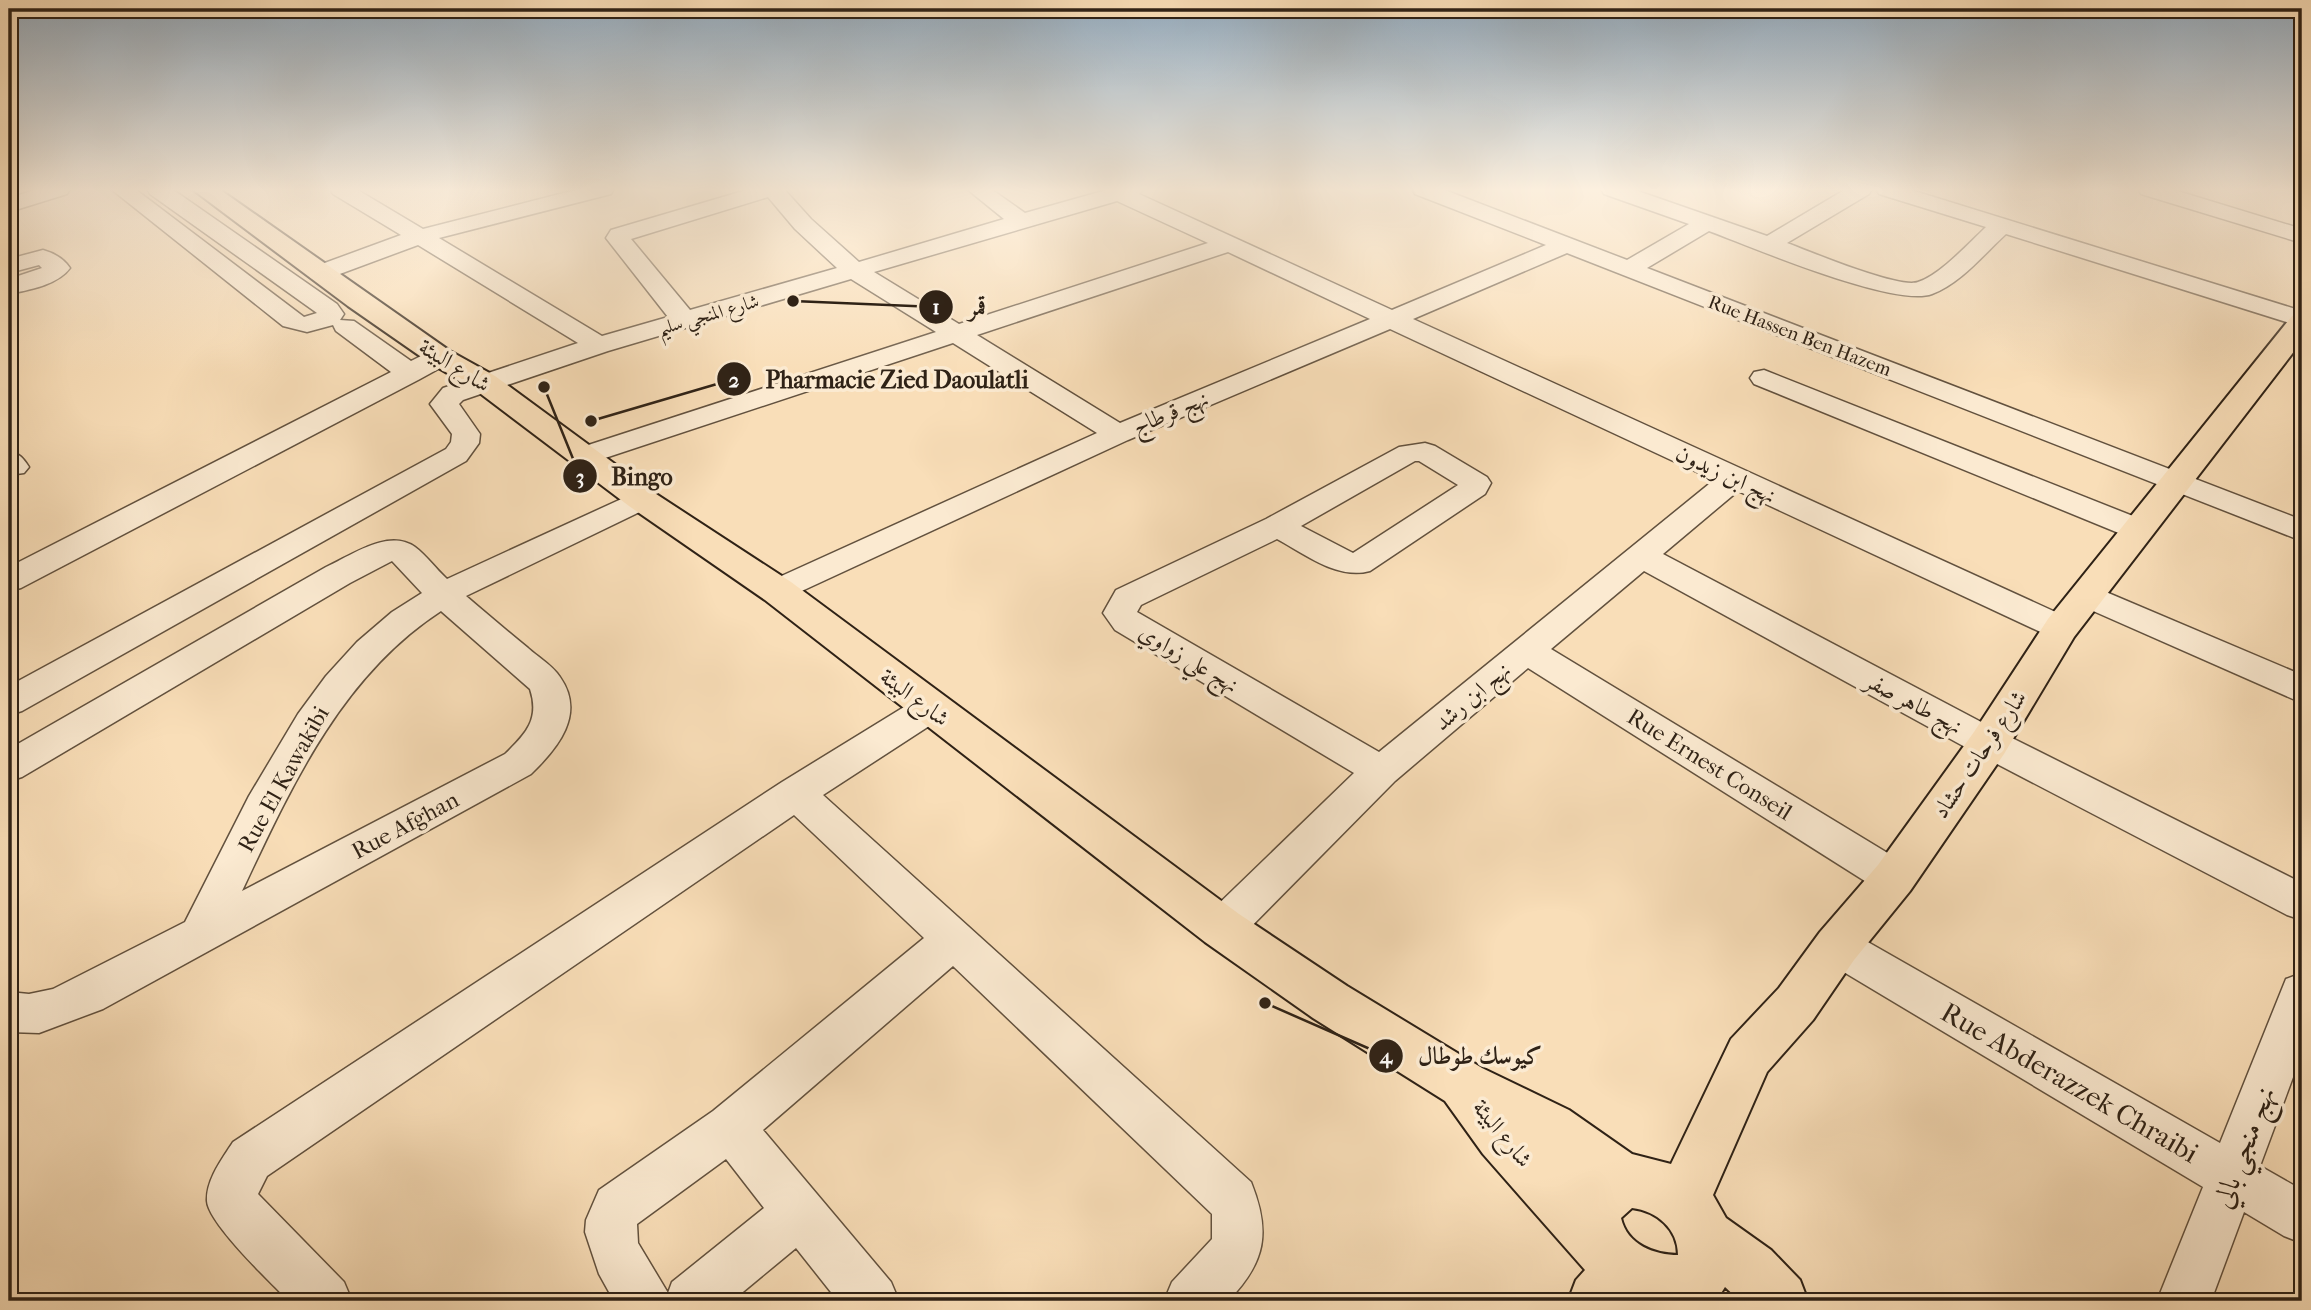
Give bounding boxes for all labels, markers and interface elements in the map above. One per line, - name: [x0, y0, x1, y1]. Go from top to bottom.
- callout: قمر: [919, 284, 1000, 329]
- street label: شارع المنجي سليم: [655, 290, 764, 348]
- street label: Rue Hassen Ben Hazem: [1705, 291, 1894, 381]
- text: قمر: [965, 293, 986, 322]
- text: 1: [932, 295, 940, 319]
- street label: شارع البيئة: [411, 333, 496, 403]
- callout: Pharmacie Zied Daoulatli: [717, 357, 1043, 402]
- text: Pharmacie Zied Daoulatli: [765, 366, 1029, 394]
- text: 2: [729, 368, 740, 392]
- street label: نهج قرطاج: [1128, 385, 1215, 446]
- street label: نهج ابن زيدون: [1668, 440, 1780, 516]
- callout: Bingo: [562, 454, 687, 499]
- text: Bingo: [611, 463, 673, 491]
- text: 3: [576, 465, 584, 489]
- street label: نهج علي زواوي: [1130, 618, 1243, 706]
- street label: نهج ابن رشد: [1428, 656, 1521, 742]
- street label: شارع البيئة: [871, 663, 955, 737]
- street label: نهج طاهر صفر: [1856, 666, 1967, 746]
- street label: شارع فرحات حشاد: [1927, 685, 2037, 827]
- street label: Rue El Kawakibi: [232, 701, 335, 857]
- street label: Rue Ernest Conseil: [1622, 703, 1798, 826]
- street label: Rue Afghan: [347, 786, 464, 865]
- street label: Rue Abderazzek Chraibi: [1935, 995, 2204, 1170]
- callout: كيوسك طوطال: [1369, 1033, 1556, 1078]
- text: كيوسك طوطال: [1418, 1042, 1542, 1071]
- text: 4: [1379, 1044, 1394, 1069]
- street label: نهج منجي بالي: [2205, 1082, 2291, 1216]
- street label: شارع البيئة: [1462, 1094, 1538, 1176]

